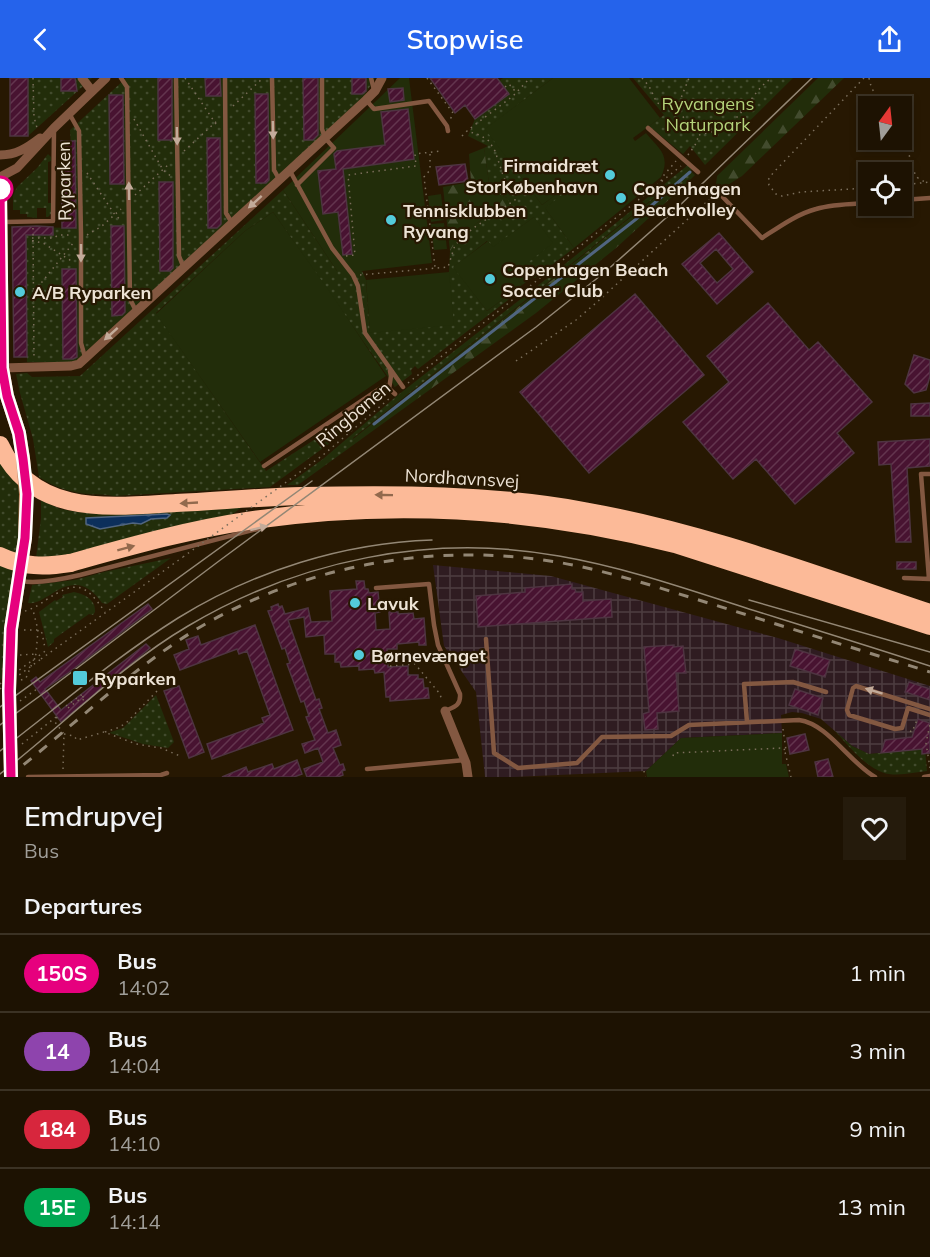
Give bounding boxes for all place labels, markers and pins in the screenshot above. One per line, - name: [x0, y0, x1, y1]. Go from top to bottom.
- place label: Firmaidræt StorKøbenhavn: [465, 154, 598, 198]
- marker: Firmaidræt StorKøbenhavn: [603, 168, 617, 182]
- unlabelled marker: [0, 176, 13, 202]
- place label: Copenhagen Beachvolley: [633, 177, 741, 221]
- marker: Copenhagen Beachvolley: [614, 191, 628, 205]
- place label: Tennisklubben Ryvang: [403, 199, 526, 243]
- marker: Tennisklubben Ryvang: [384, 213, 398, 227]
- place label: Copenhagen Beach Soccer Club: [502, 258, 668, 302]
- marker: Copenhagen Beach Soccer Club: [483, 272, 497, 286]
- place label: A/B Ryparken: [32, 281, 151, 304]
- marker: A/B Ryparken: [13, 285, 27, 299]
- place label: Lavuk: [367, 592, 420, 615]
- marker: Lavuk: [348, 596, 362, 610]
- place label: Børnevænget: [371, 644, 486, 667]
- marker: Børnevænget: [352, 648, 366, 662]
- place label: Ryparken: [94, 667, 176, 690]
- marker: Ryparken: [71, 669, 89, 687]

